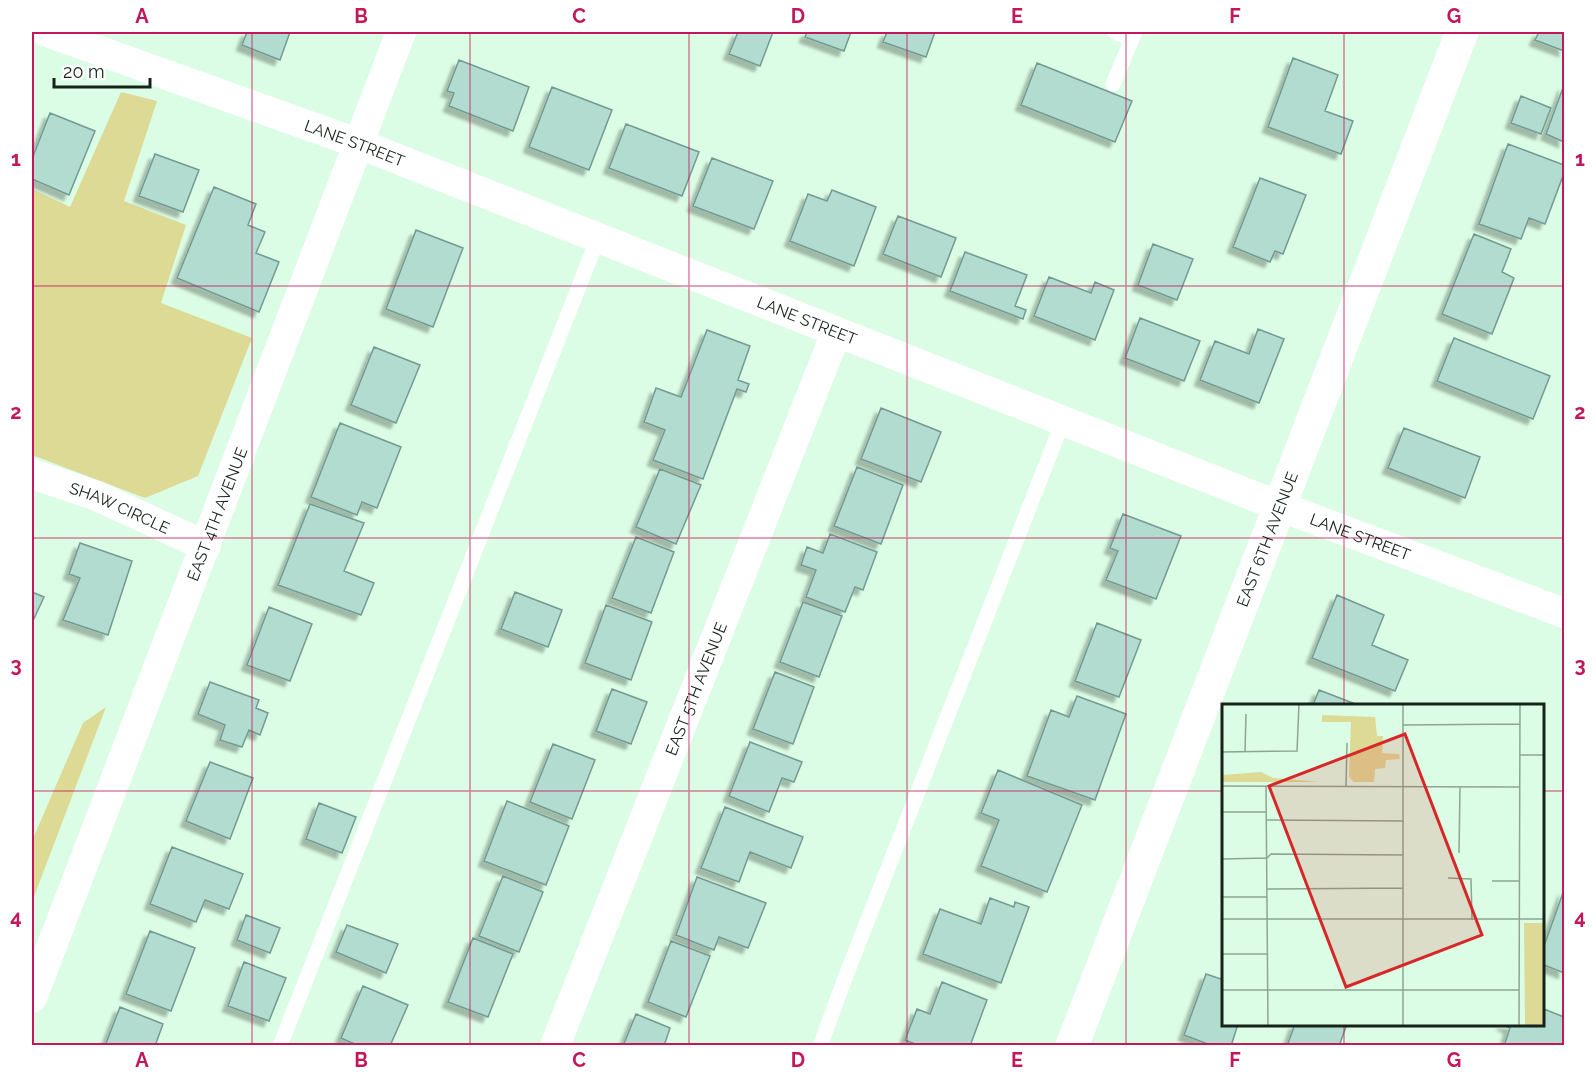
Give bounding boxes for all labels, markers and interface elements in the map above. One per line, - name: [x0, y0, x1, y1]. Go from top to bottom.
- text: A: [135, 4, 149, 28]
- text: B: [354, 4, 368, 28]
- text: C: [572, 4, 586, 28]
- text: D: [791, 4, 805, 28]
- text: E: [1011, 4, 1023, 28]
- text: F: [1229, 4, 1241, 28]
- text: G: [1447, 4, 1461, 28]
- scale bar: [54, 51, 150, 89]
- text: 20 m: [63, 61, 105, 82]
- street label: LANE STREET: [302, 115, 408, 170]
- text: 1: [11, 147, 21, 171]
- text: 1: [1575, 147, 1585, 171]
- street label: LANE STREET: [755, 292, 860, 348]
- text: 2: [10, 400, 22, 424]
- text: 2: [1574, 400, 1586, 424]
- street label: EAST 4TH AVENUE: [183, 444, 251, 584]
- street label: EAST 6TH AVENUE: [1232, 469, 1302, 609]
- street label: SHAW CIRCLE: [67, 478, 173, 538]
- street label: LANE STREET: [1308, 509, 1413, 564]
- street label: EAST 5TH AVENUE: [661, 619, 731, 758]
- text: 3: [10, 653, 22, 677]
- text: 3: [1574, 653, 1586, 677]
- inset map: [1222, 704, 1545, 1026]
- text: 4: [10, 905, 22, 929]
- text: 4: [1574, 905, 1586, 929]
- text: A: [135, 1048, 149, 1072]
- text: B: [354, 1048, 368, 1072]
- text: C: [572, 1048, 586, 1072]
- text: D: [791, 1048, 805, 1072]
- text: E: [1011, 1048, 1023, 1072]
- text: F: [1229, 1048, 1241, 1072]
- text: G: [1447, 1048, 1461, 1072]

